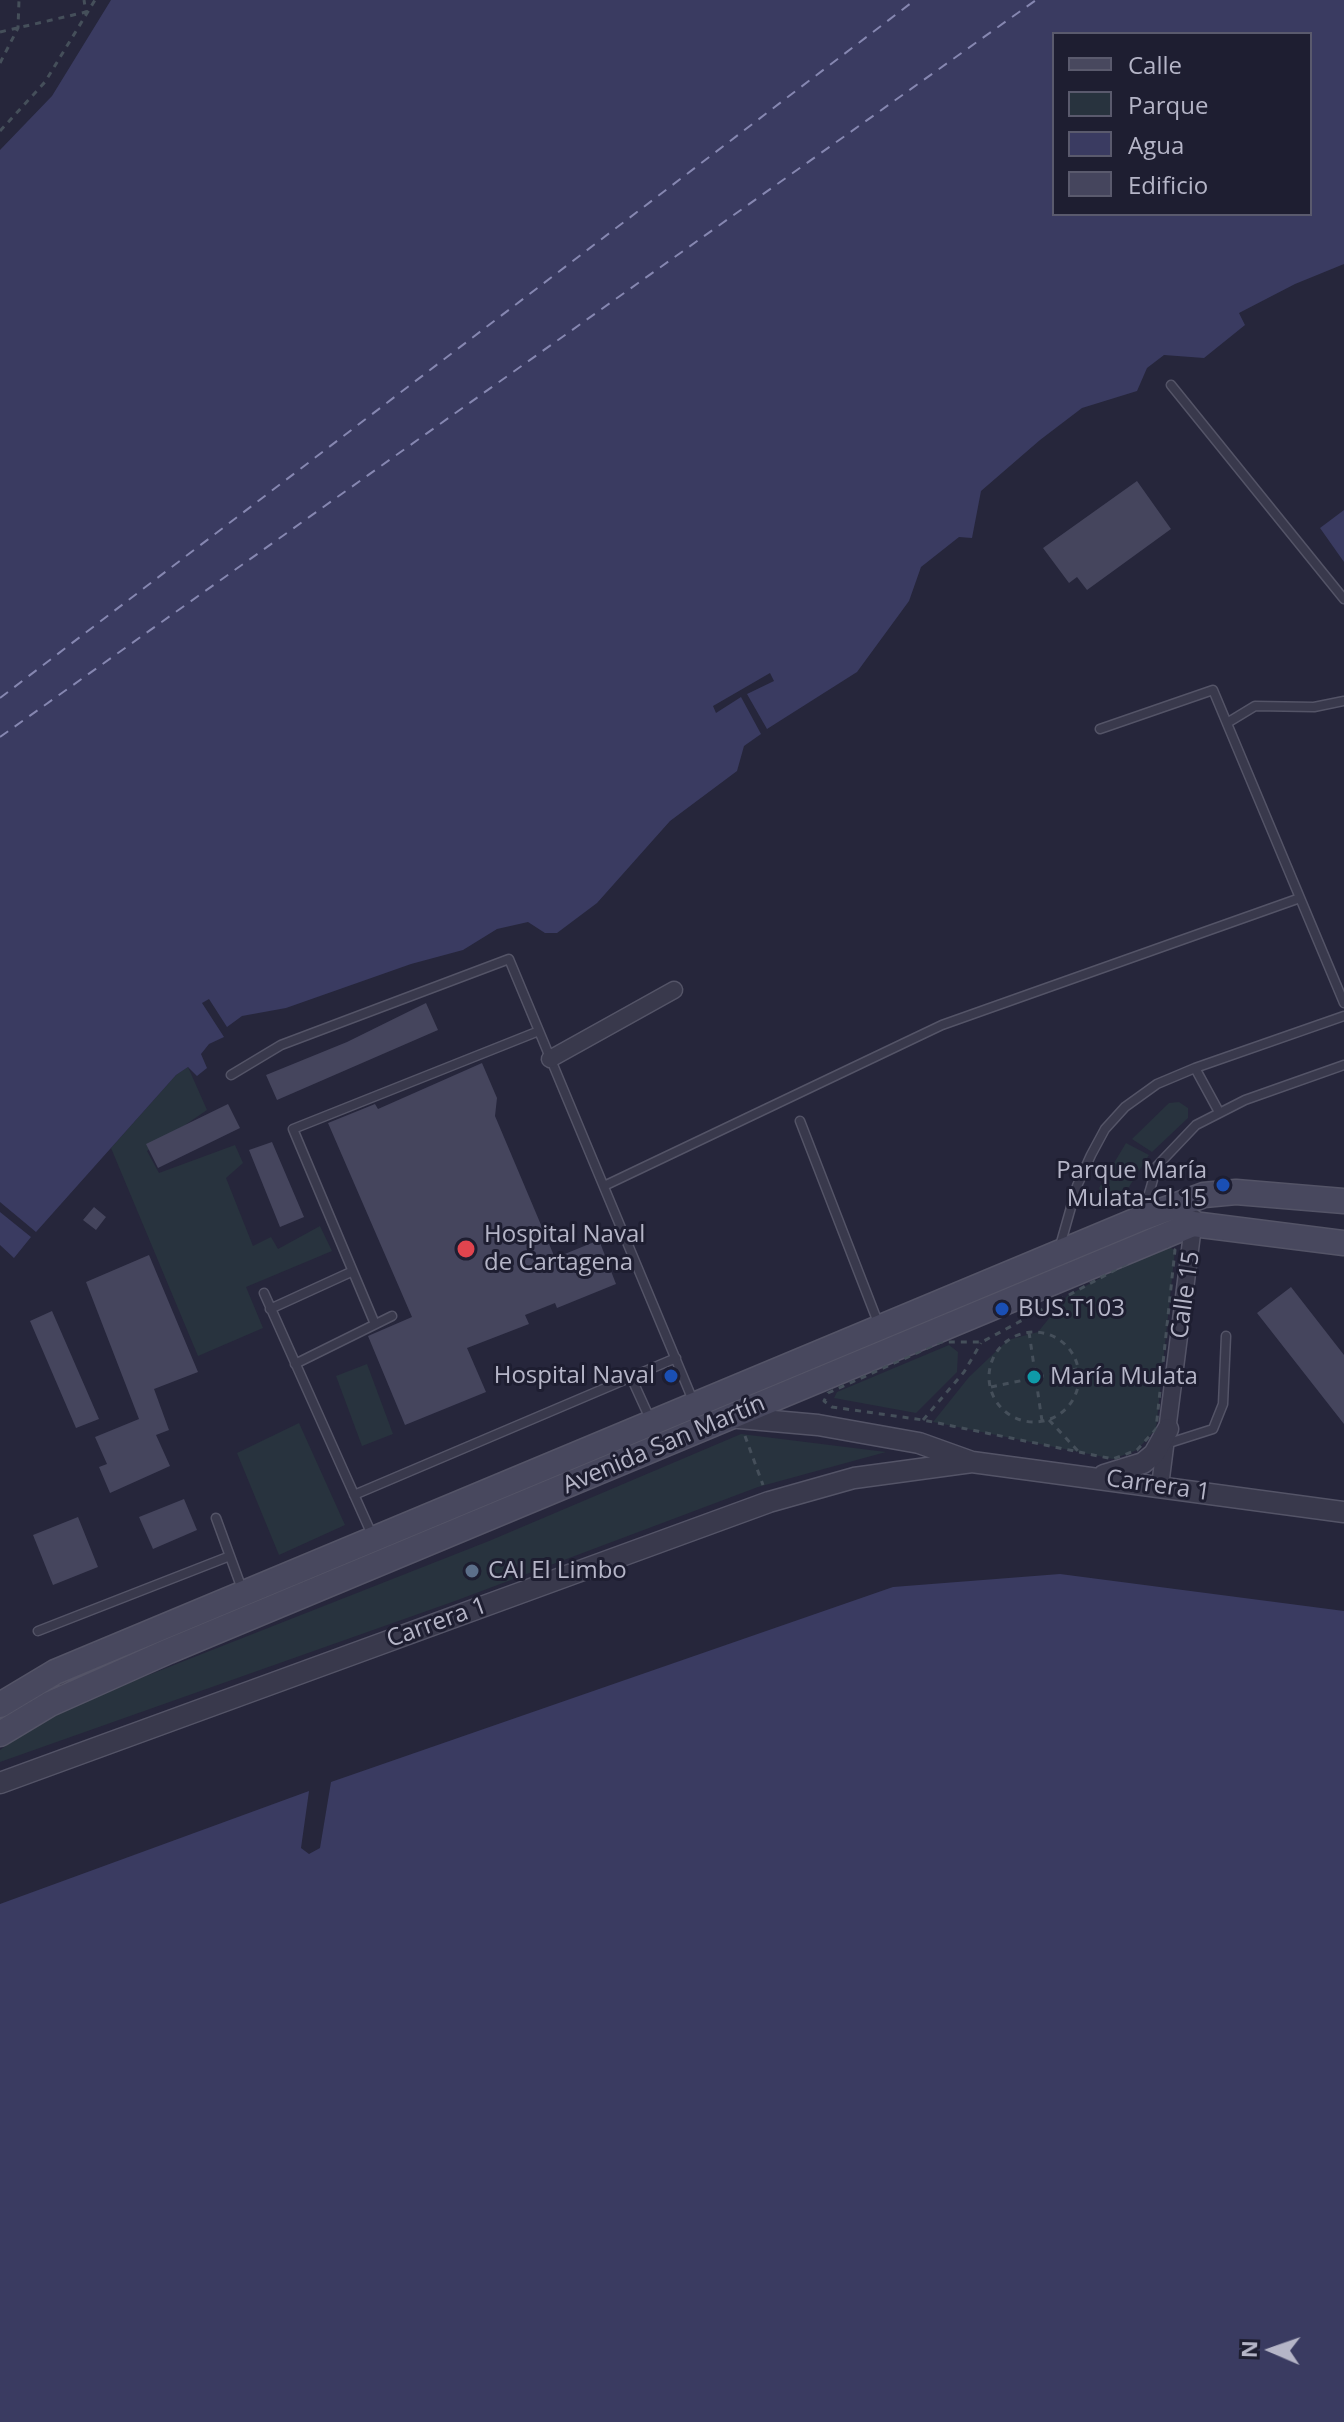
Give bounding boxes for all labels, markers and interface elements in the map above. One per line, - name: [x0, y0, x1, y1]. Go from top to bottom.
- legend: [1052, 32, 1312, 216]
- text: Calle: [1128, 48, 1182, 81]
- text: Parque: [1128, 88, 1208, 121]
- text: Agua: [1128, 128, 1184, 161]
- text: Edificio: [1128, 168, 1208, 201]
- place label: Parque María Mulata-Cl.15: [1056, 1157, 1207, 1213]
- marker: Parque María Mulata-Cl.15: [1214, 1176, 1232, 1194]
- place label: Hospital Naval de Cartagena: [484, 1221, 645, 1277]
- marker: Hospital Naval de Cartagena: [455, 1238, 477, 1260]
- street label: Calle 15: [1166, 1250, 1206, 1340]
- place label: BUS.T103: [1018, 1295, 1125, 1323]
- marker: BUS.T103: [993, 1300, 1011, 1318]
- place label: Hospital Naval: [494, 1362, 655, 1390]
- place label: María Mulata: [1050, 1363, 1198, 1391]
- marker: Hospital Naval: [662, 1367, 680, 1385]
- marker: María Mulata: [1025, 1368, 1043, 1386]
- street label: Avenida San Martín: [558, 1389, 770, 1501]
- street label: Carrera 1: [1104, 1464, 1212, 1508]
- place label: CAI El Limbo: [488, 1557, 627, 1585]
- marker: CAI El Limbo: [463, 1562, 481, 1580]
- street label: Carrera 1: [383, 1592, 491, 1654]
- north arrow: [1232, 2310, 1312, 2390]
- text: N: [1233, 2340, 1263, 2359]

